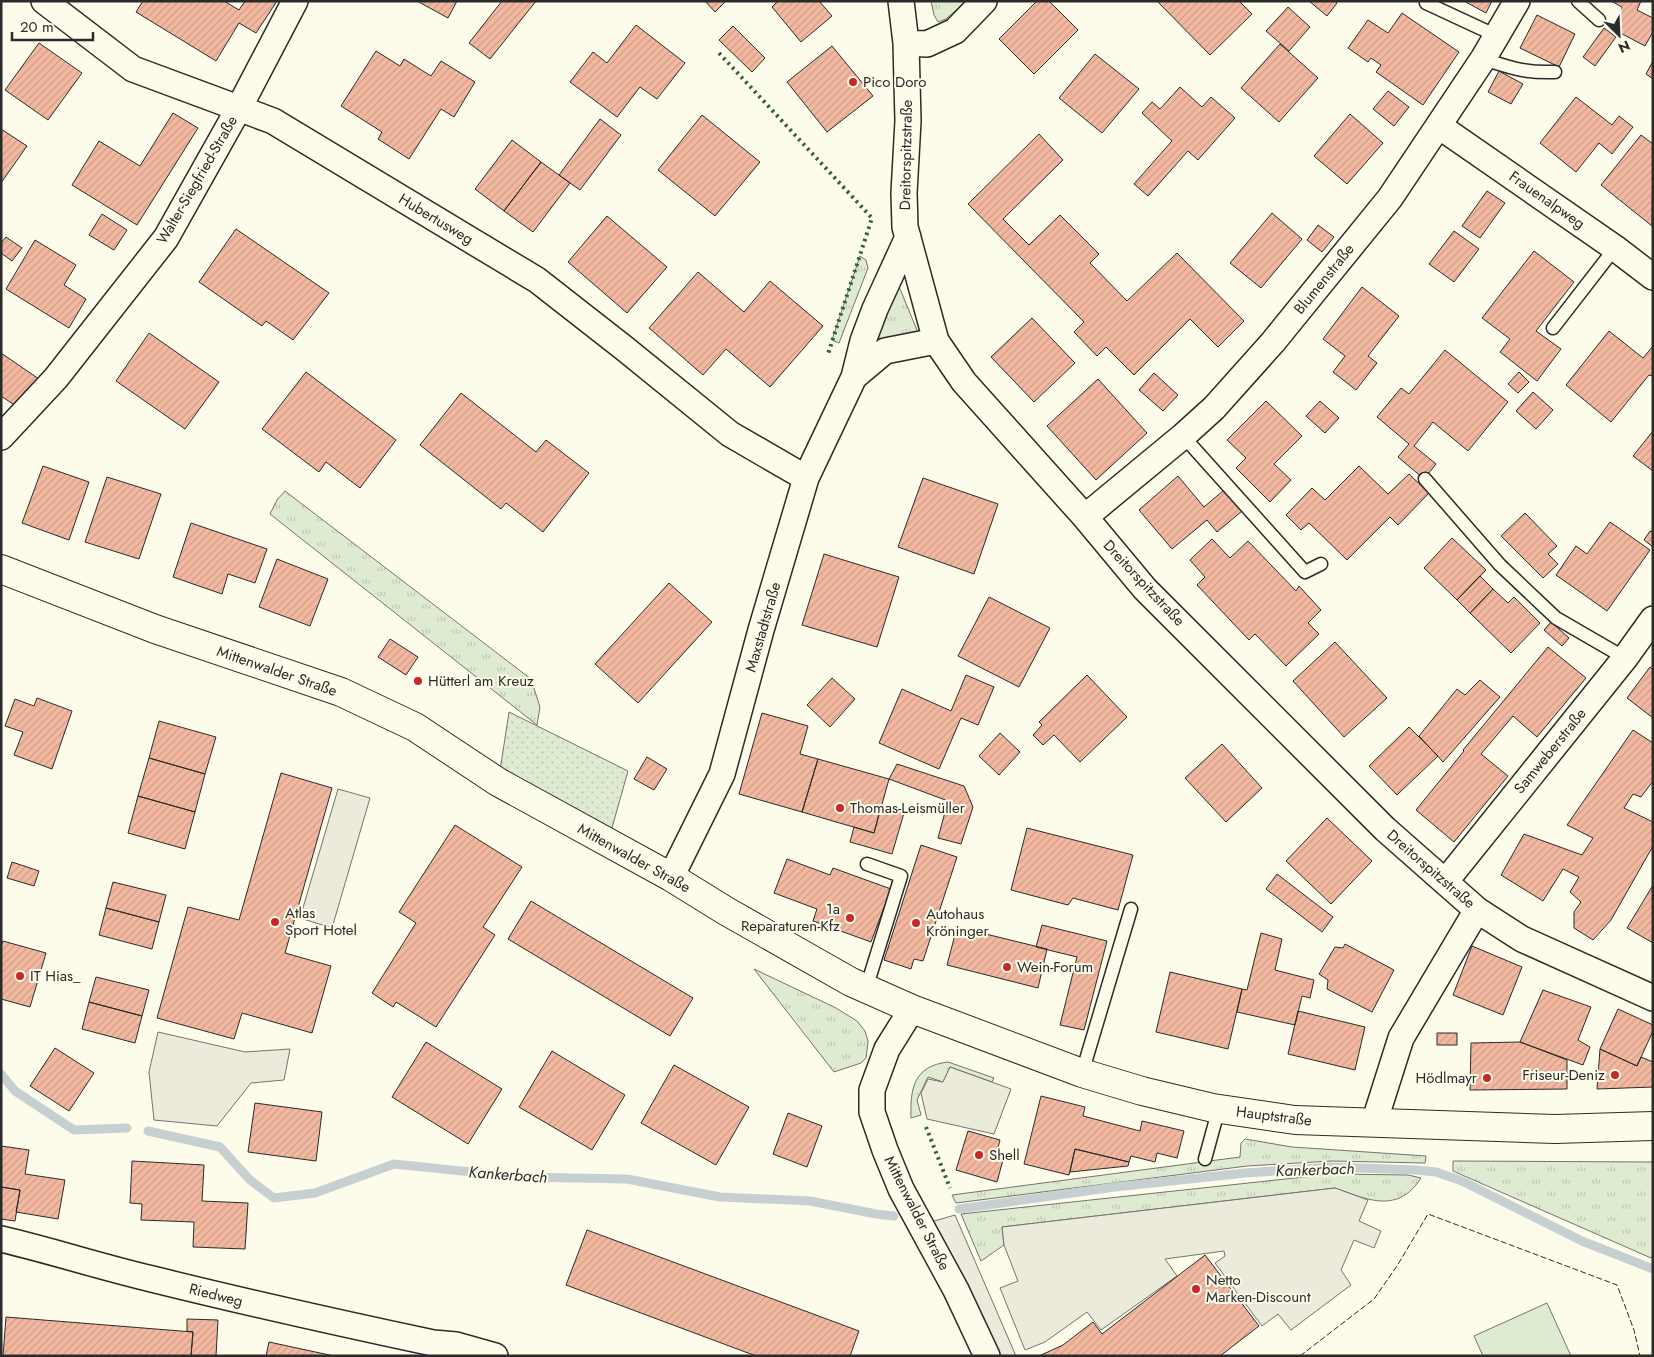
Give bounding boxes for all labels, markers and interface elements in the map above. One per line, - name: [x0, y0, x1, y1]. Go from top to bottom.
- scale bar: [12, 10, 94, 42]
- north arrow: [1594, 10, 1644, 60]
- text: 20 m: [20, 16, 54, 38]
- text: N: [1615, 35, 1633, 58]
- place label: Pico Doro: [863, 71, 926, 93]
- marker: Pico Doro: [847, 76, 859, 88]
- street label: Dreitorspitzstraße: [894, 99, 918, 211]
- street label: Walter-Siegfried-Straße: [151, 111, 243, 248]
- street label: Frauenalpweg: [1505, 166, 1589, 234]
- street label: Hubertusweg: [394, 188, 478, 250]
- street label: Blumenstraße: [1289, 239, 1360, 319]
- street label: Dreitorspitzstraße: [1098, 535, 1190, 631]
- street label: Maxstadtstraße: [740, 579, 786, 675]
- street label: Mittenwalder Straße: [214, 640, 340, 702]
- place label: Hütterl am Kreuz: [428, 670, 534, 692]
- marker: Hütterl am Kreuz: [412, 675, 424, 687]
- street label: Samweberstraße: [1509, 703, 1592, 798]
- place label: Thomas-Leismüller: [850, 797, 966, 819]
- marker: Thomas-Leismüller: [834, 802, 846, 814]
- street label: Mittenwalder Straße: [574, 818, 695, 898]
- street label: Dreitorspitzstraße: [1382, 824, 1480, 914]
- place label: 1a Reparaturen-Kfz: [741, 898, 840, 937]
- place label: Atlas Sport Hotel: [285, 902, 357, 941]
- place label: Autohaus Kröninger: [926, 903, 990, 942]
- marker: 1a Reparaturen-Kfz: [844, 912, 856, 924]
- marker: Atlas Sport Hotel: [269, 916, 281, 928]
- marker: Autohaus Kröninger: [910, 917, 922, 929]
- place label: Wein-Forum: [1017, 956, 1093, 978]
- marker: Wein-Forum: [1001, 961, 1013, 973]
- place label: IT Hias_: [30, 965, 81, 987]
- marker: IT Hias_: [14, 970, 26, 982]
- place label: Friseur-Deniz: [1522, 1064, 1605, 1086]
- place label: Hödlmayr: [1415, 1067, 1478, 1089]
- marker: Friseur-Deniz: [1609, 1069, 1621, 1081]
- marker: Hödlmayr: [1481, 1072, 1493, 1084]
- street label: Hauptstraße: [1235, 1100, 1313, 1132]
- place label: Shell: [989, 1144, 1020, 1166]
- marker: Shell: [973, 1149, 985, 1161]
- street label: Mittenwalder Straße: [879, 1152, 956, 1274]
- water label: Kankerbach: [1275, 1157, 1355, 1182]
- water label: Kankerbach: [468, 1160, 548, 1189]
- place label: Netto Marken-Discount: [1206, 1269, 1311, 1308]
- street label: Riedweg: [187, 1278, 245, 1312]
- marker: Netto Marken-Discount: [1190, 1283, 1202, 1295]

